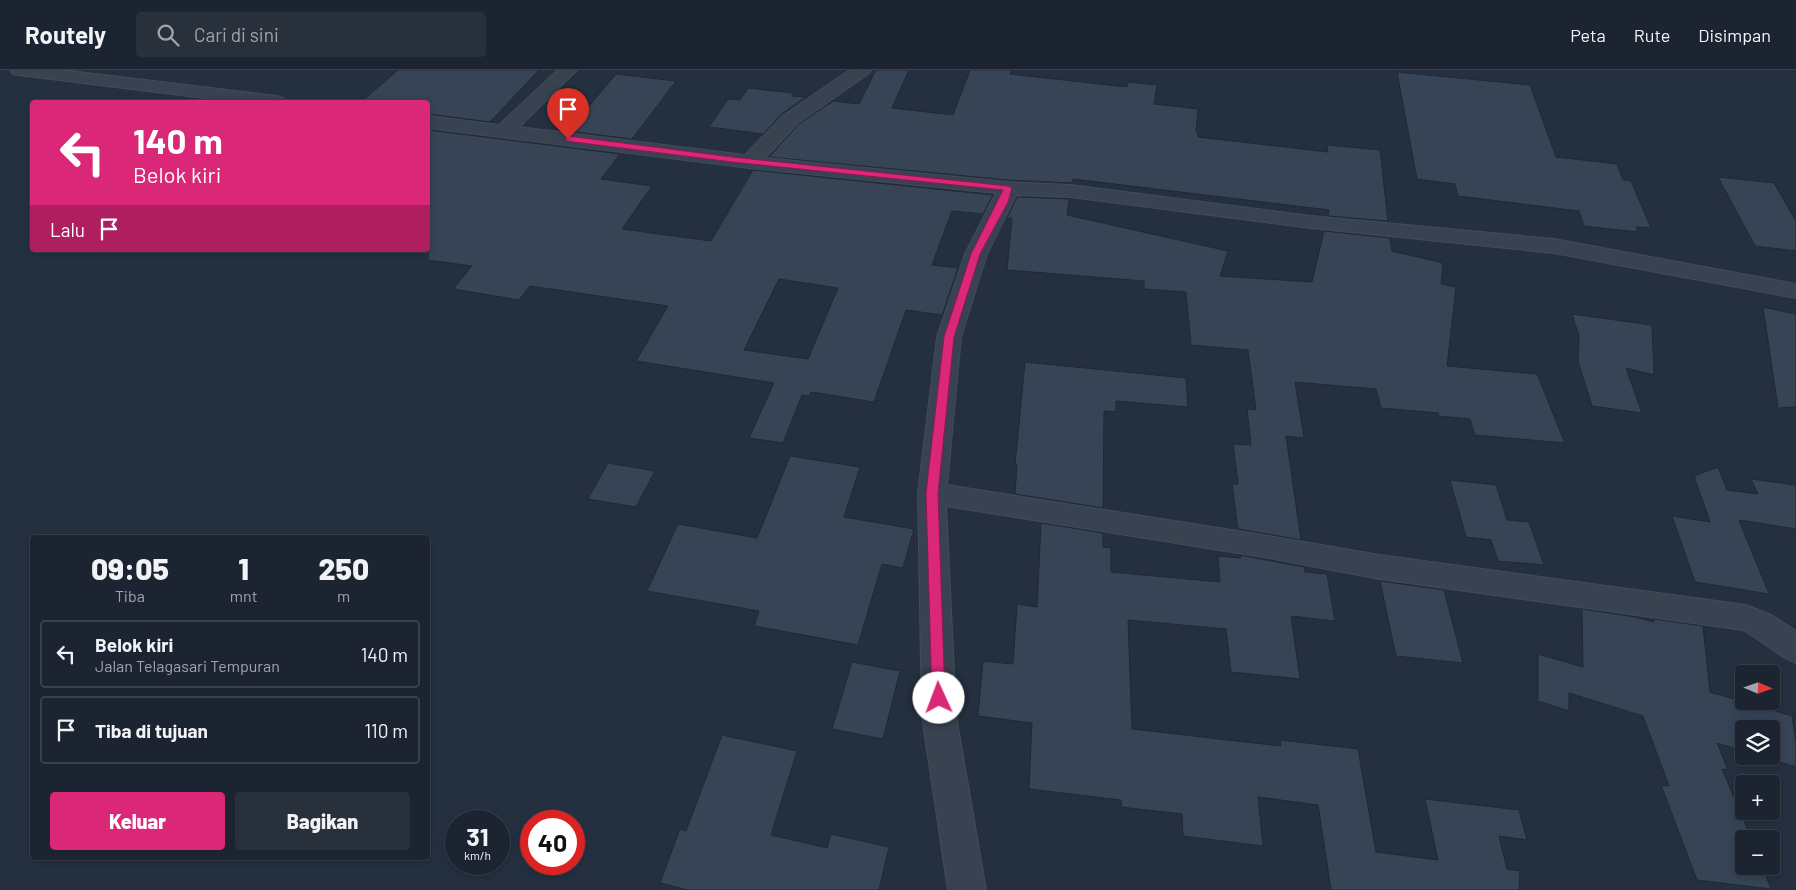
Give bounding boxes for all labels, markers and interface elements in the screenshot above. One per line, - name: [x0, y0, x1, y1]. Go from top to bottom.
- search box: [136, 12, 486, 57]
- text: Routely: [25, 20, 106, 49]
- icon: search: [154, 21, 182, 49]
- text: Cari di sini: [194, 23, 279, 46]
- text: Peta: [1570, 24, 1606, 46]
- text: Rute: [1634, 24, 1670, 46]
- text: Disimpan: [1698, 24, 1771, 46]
- pin: [547, 88, 589, 139]
- icon: arrive: [554, 95, 582, 123]
- text: 140 m: [133, 119, 223, 161]
- icon: left: [50, 120, 115, 185]
- text: Belok kiri: [133, 161, 221, 187]
- icon: arrive: [95, 215, 123, 243]
- text: Lalu: [50, 218, 85, 241]
- text: 09:05: [91, 550, 169, 586]
- text: 1: [238, 550, 249, 586]
- text: 250: [318, 550, 369, 586]
- text: Tiba: [115, 586, 145, 605]
- text: mnt: [230, 586, 257, 605]
- text: m: [337, 586, 350, 605]
- text: Belok kiri: [95, 633, 173, 656]
- icon: left: [52, 640, 80, 668]
- text: 140 m: [361, 643, 408, 666]
- text: Jalan Telagasari Tempuran: [95, 656, 280, 675]
- north arrow: [1735, 665, 1780, 710]
- map controls: [1735, 665, 1780, 875]
- position arrow: [912, 671, 964, 723]
- icon: arrive: [52, 716, 80, 744]
- text: Tiba di tujuan: [95, 719, 208, 742]
- text: 110 m: [364, 719, 408, 742]
- button: layers: [1735, 720, 1780, 765]
- button: +: [1735, 775, 1780, 820]
- button: Keluar: [50, 792, 225, 850]
- button: Bagikan: [235, 792, 410, 850]
- speed limit sign: 40: [520, 810, 585, 875]
- text: 31: [466, 821, 489, 851]
- button: −: [1735, 830, 1780, 875]
- text: km/h: [464, 848, 491, 862]

